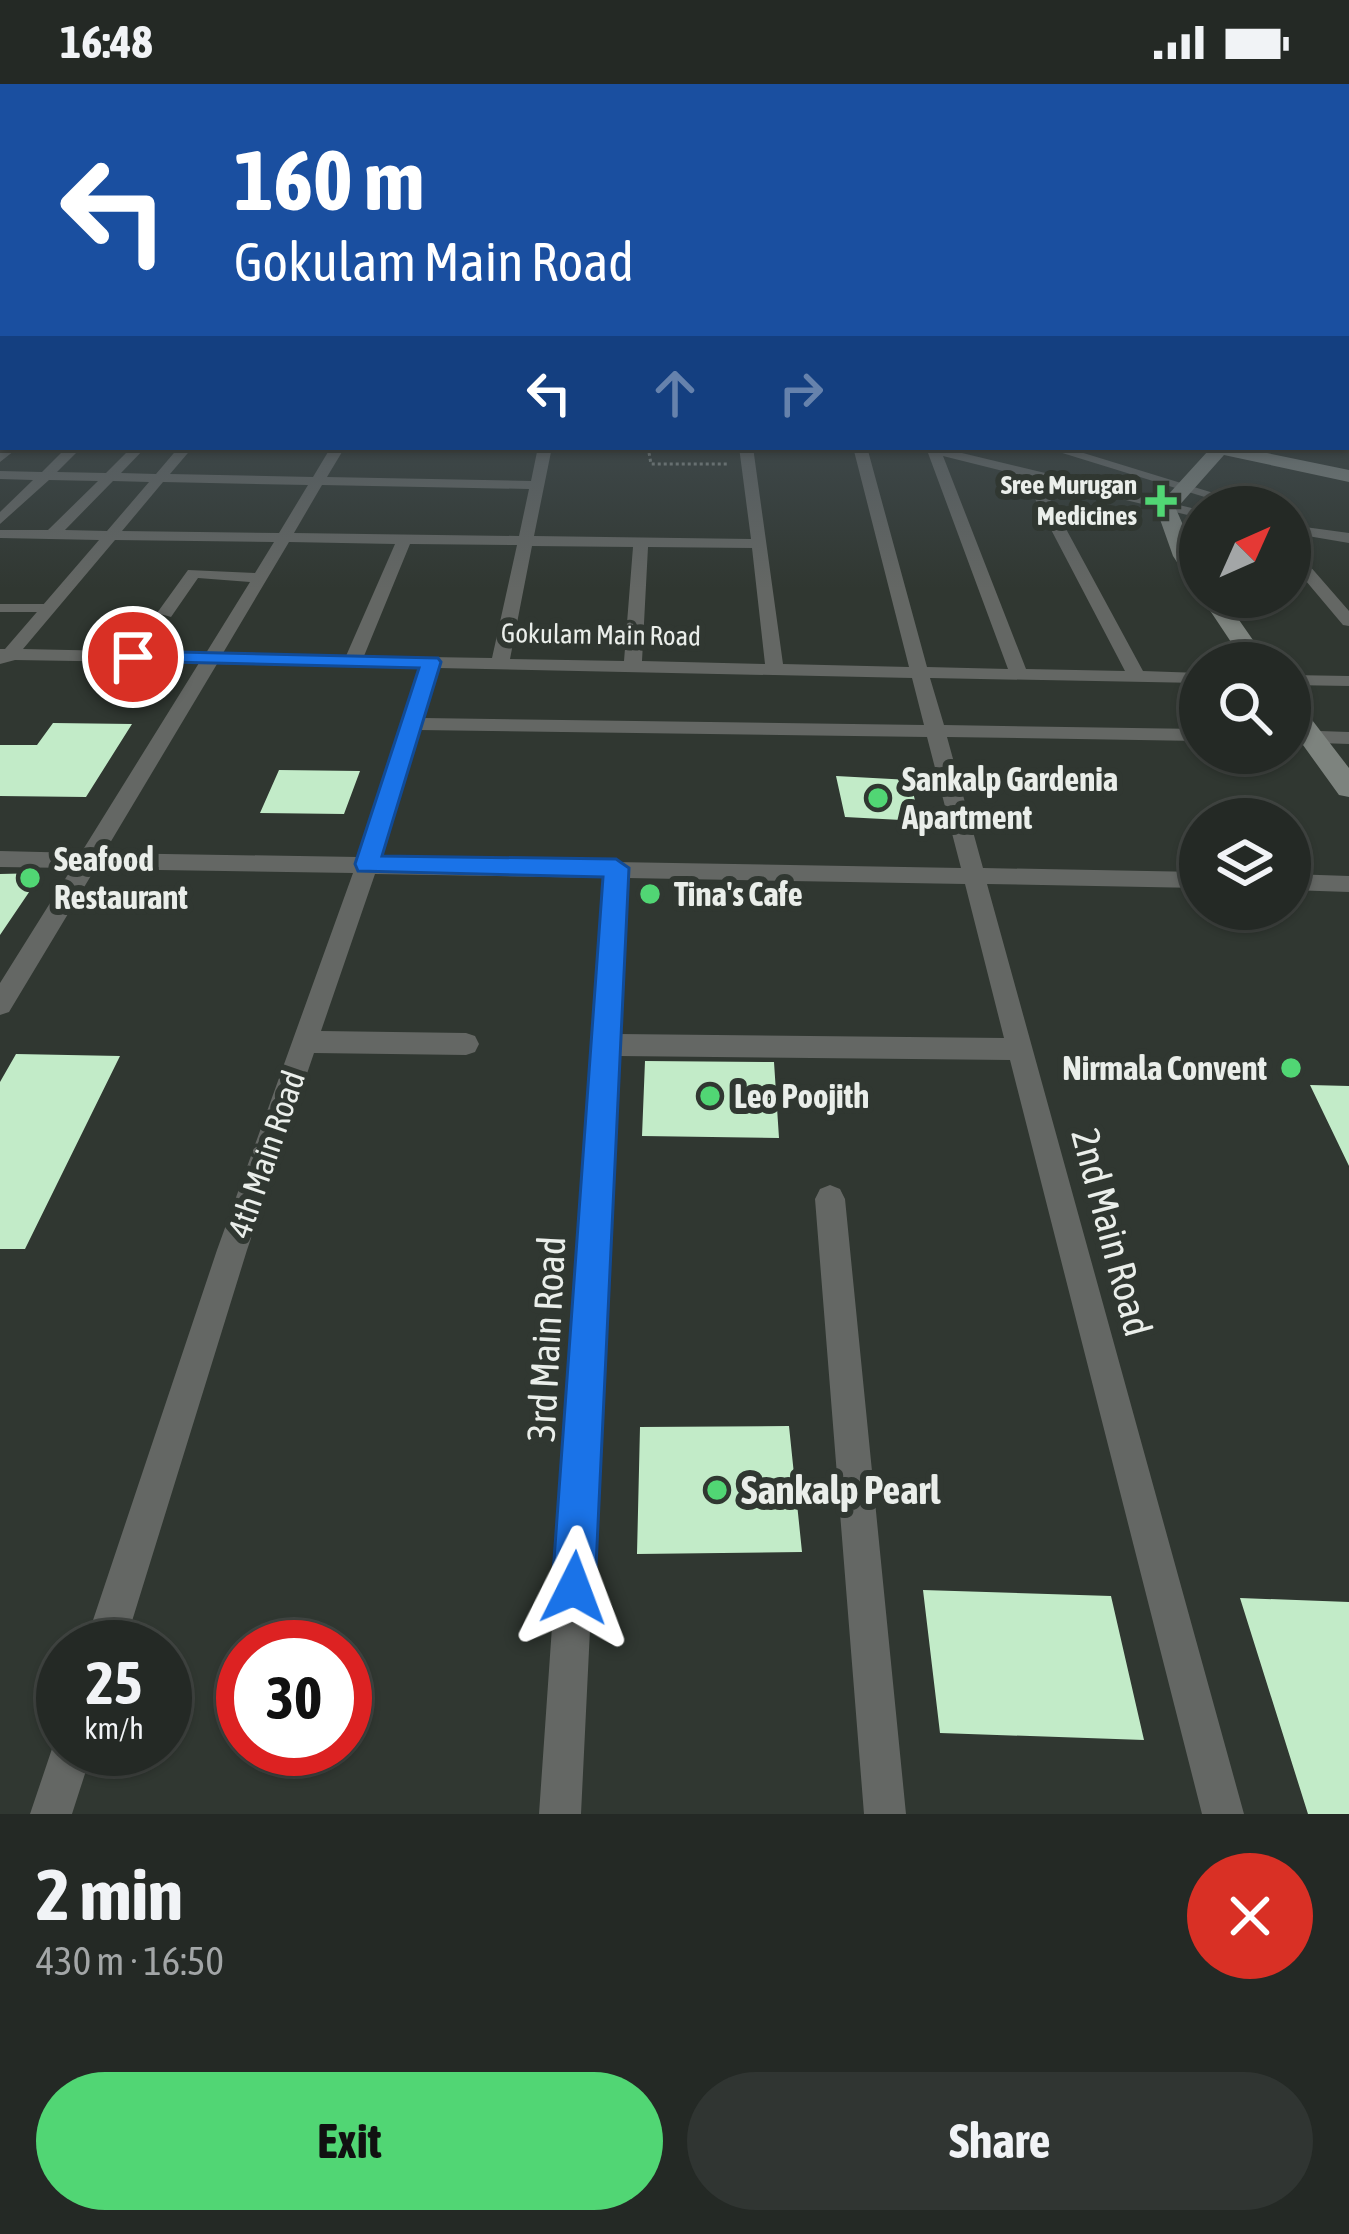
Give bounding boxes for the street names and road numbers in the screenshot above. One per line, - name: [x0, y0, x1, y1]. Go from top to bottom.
- street label: Gokulam Main Road: [501, 617, 701, 652]
- street label: 4th Main Road: [220, 1066, 312, 1242]
- street label: 2nd Main Road: [1063, 1123, 1161, 1341]
- street label: 3rd Main Road: [519, 1235, 573, 1443]

